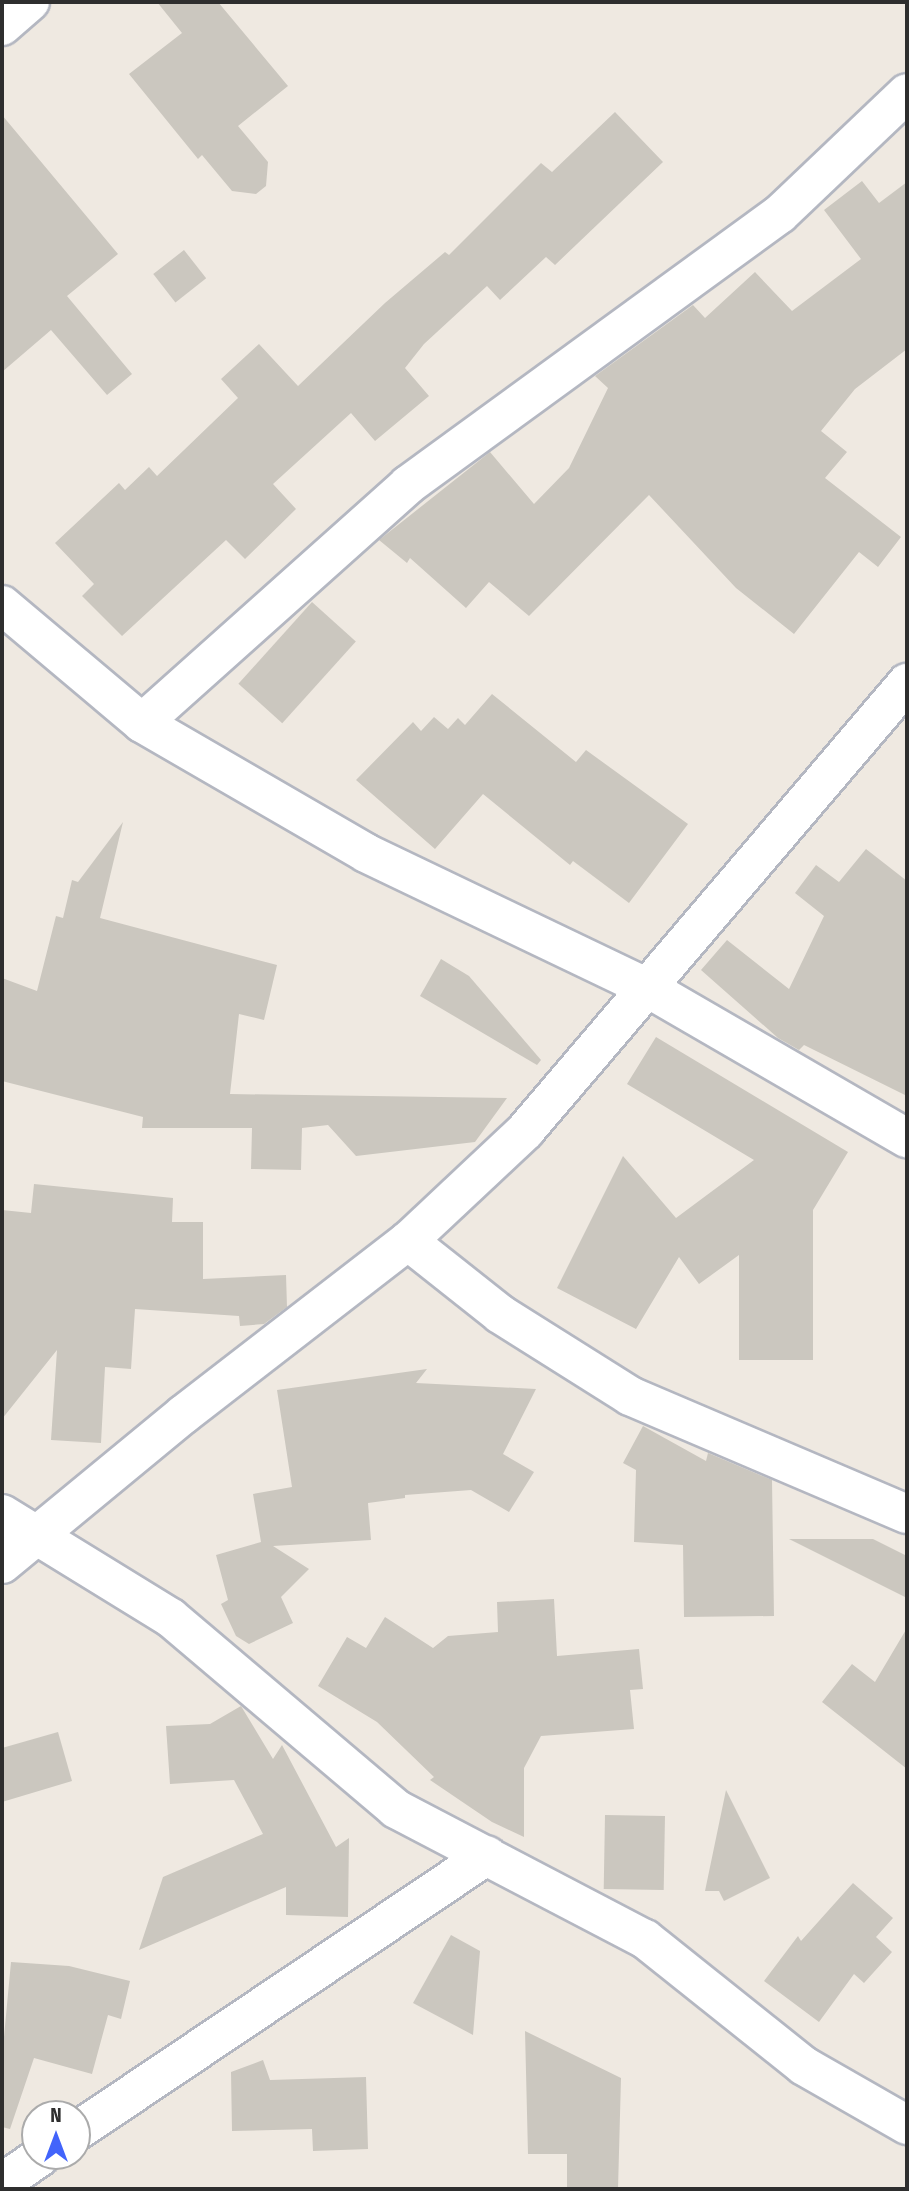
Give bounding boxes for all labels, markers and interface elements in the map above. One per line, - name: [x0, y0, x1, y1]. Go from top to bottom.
- north arrow: [21, 2100, 91, 2170]
- text: N: [50, 2104, 62, 2127]

